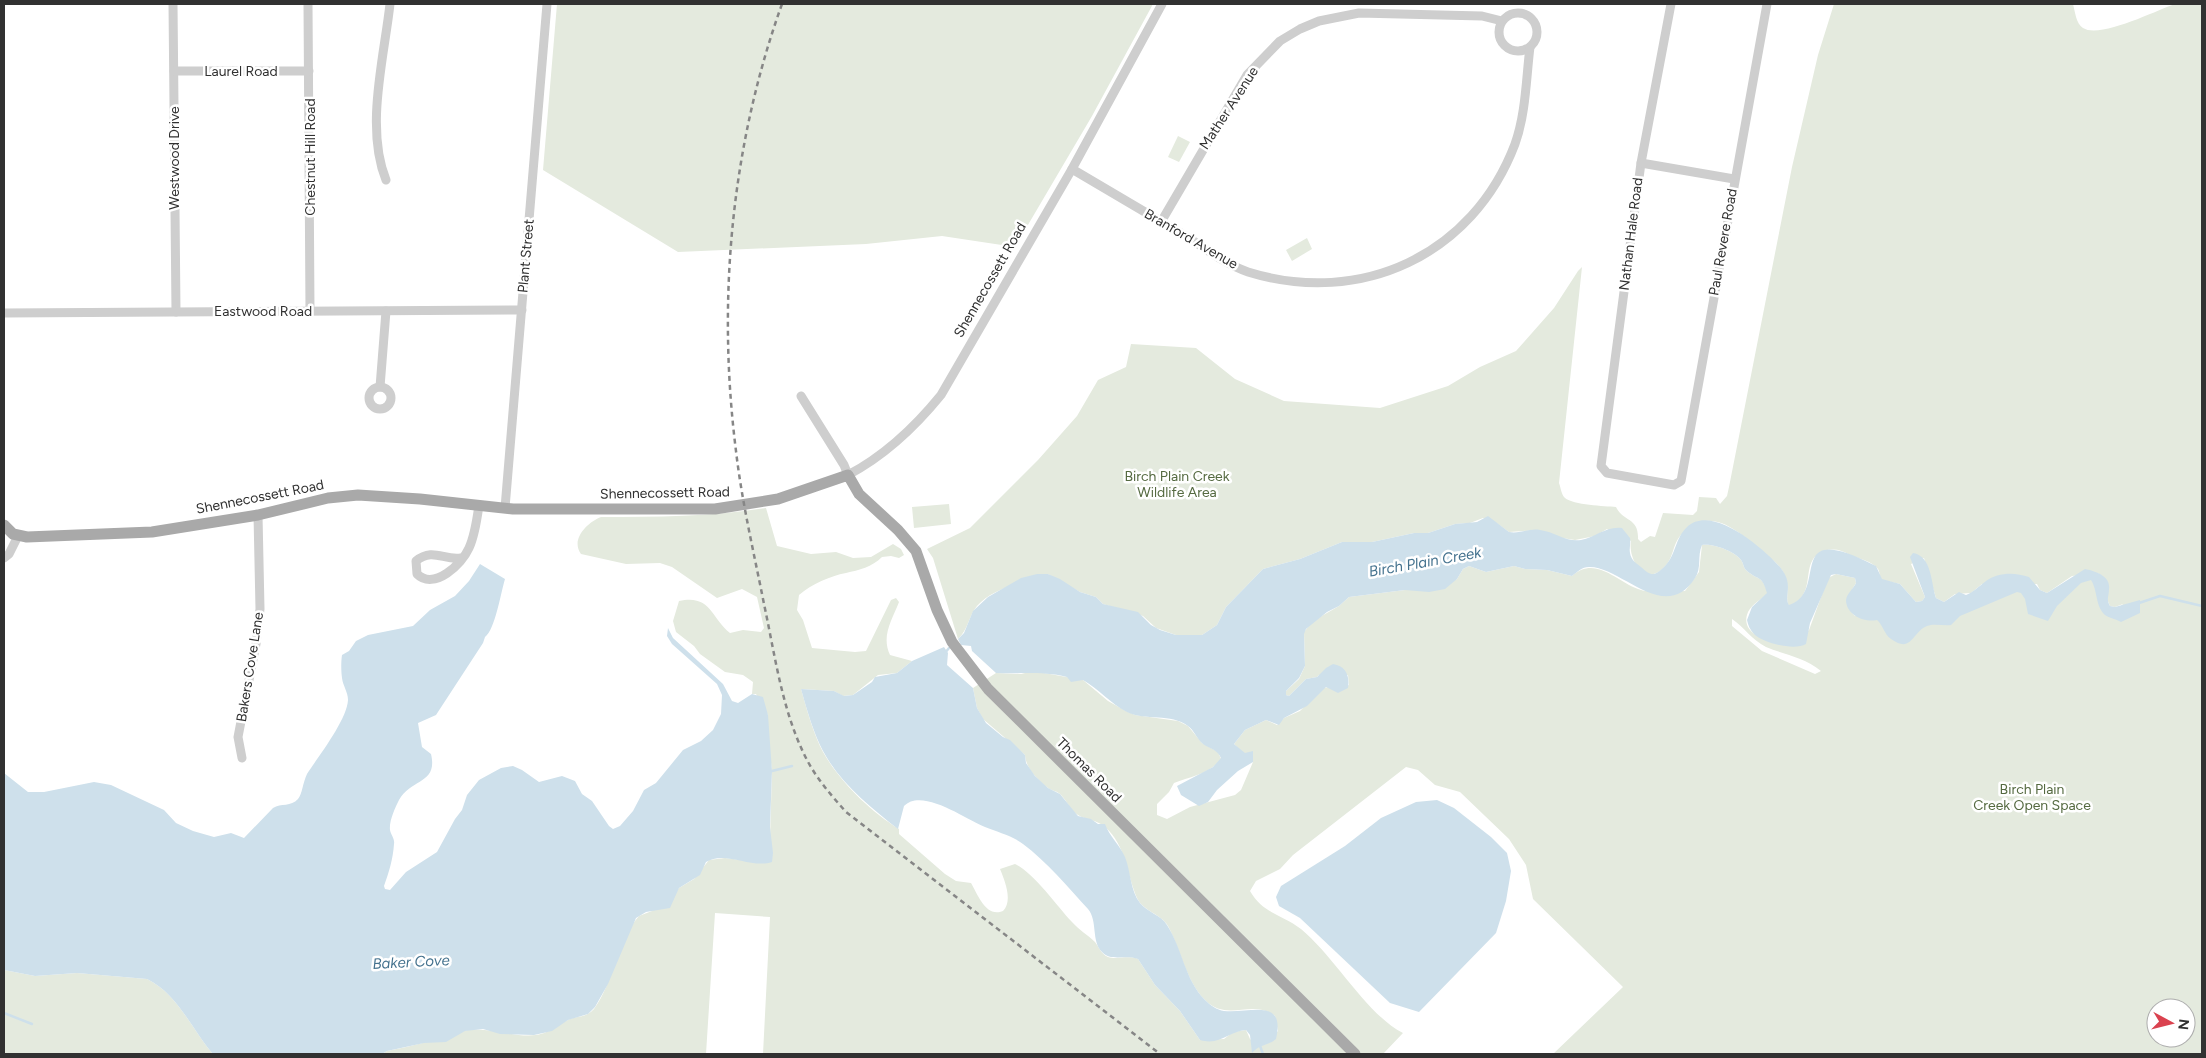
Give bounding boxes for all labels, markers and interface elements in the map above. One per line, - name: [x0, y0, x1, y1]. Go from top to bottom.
- street label: Laurel Road: [204, 63, 278, 80]
- street label: Mather Avenue: [1196, 63, 1262, 153]
- street label: Chestnut Hill Road: [302, 98, 319, 216]
- street label: Westwood Drive: [166, 106, 183, 210]
- street label: Nathan Hale Road: [1616, 177, 1646, 291]
- street label: Paul Revere Road: [1705, 187, 1741, 297]
- street label: Branford Avenue: [1141, 205, 1241, 273]
- street label: Plant Street: [514, 218, 538, 294]
- street label: Shennecossett Road: [950, 219, 1030, 341]
- street label: Eastwood Road: [214, 303, 312, 320]
- park label: Birch Plain Creek Wildlife Area: [1124, 468, 1230, 501]
- street label: Shennecossett Road: [195, 476, 325, 518]
- street label: Shennecossett Road: [600, 483, 730, 503]
- water label: Birch Plain Creek: [1367, 543, 1483, 581]
- street label: Bakers Cove Lane: [233, 611, 267, 723]
- street label: Thomas Road: [1053, 734, 1125, 806]
- park label: Birch Plain Creek Open Space: [1973, 781, 2091, 814]
- water label: Baker Cove: [372, 951, 450, 973]
- north arrow: [2146, 998, 2196, 1048]
- text: N: [2174, 1018, 2193, 1031]

